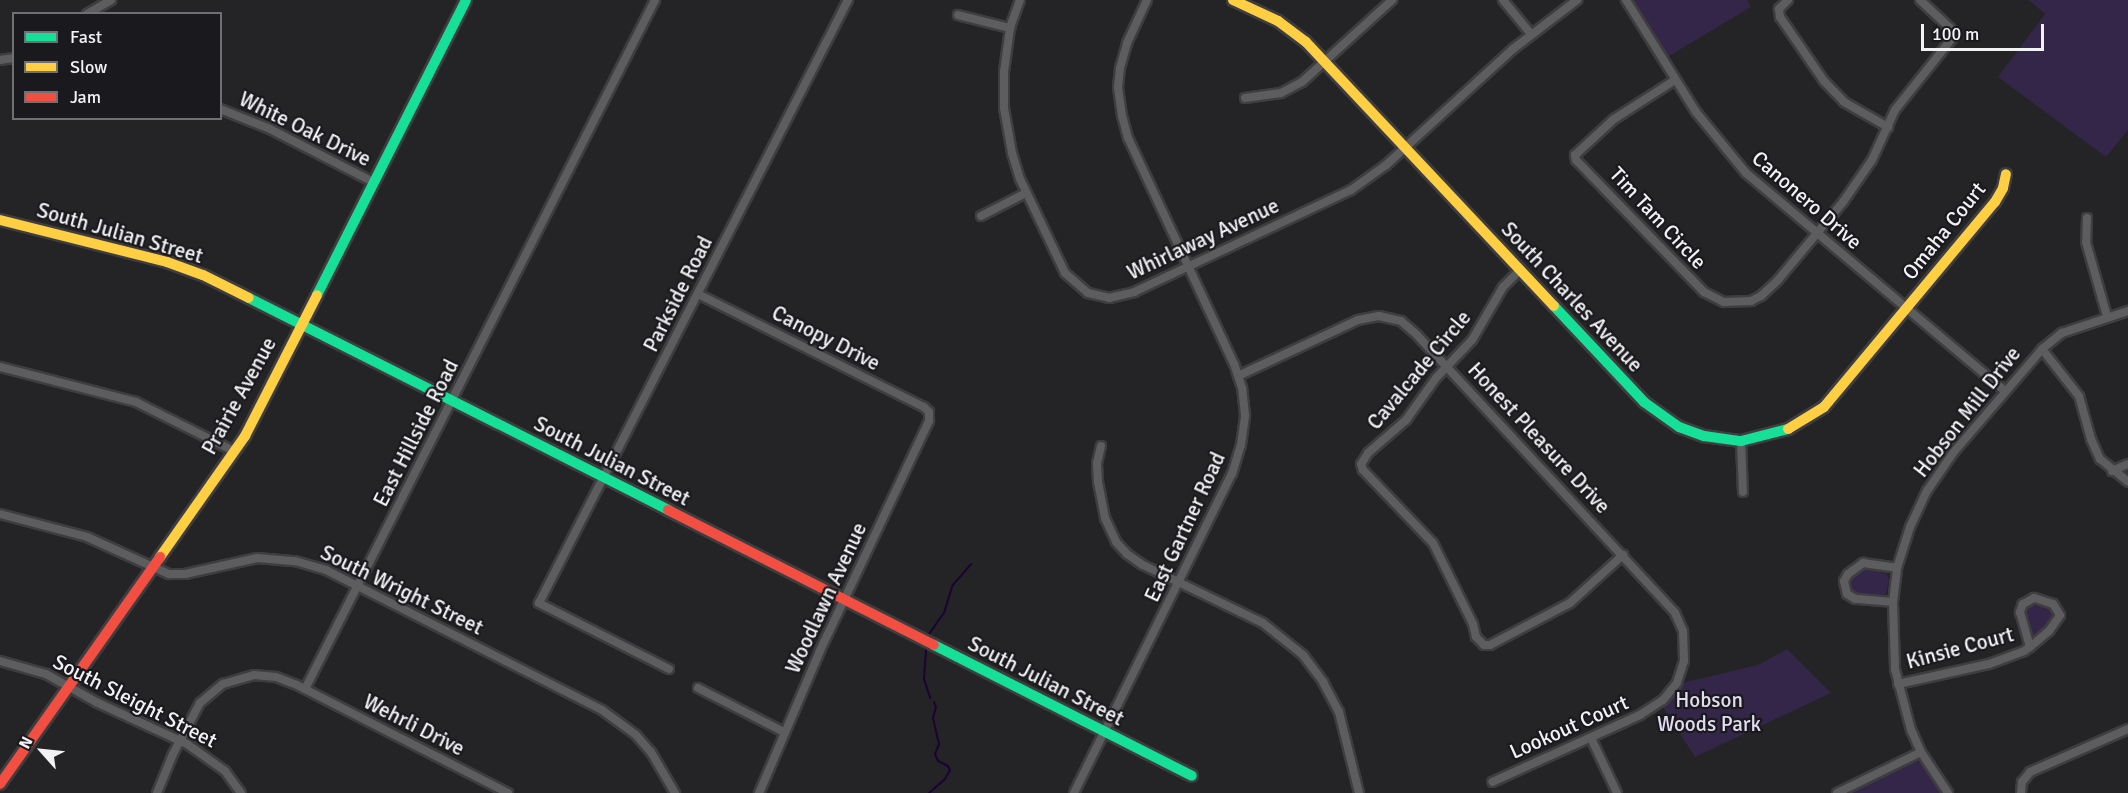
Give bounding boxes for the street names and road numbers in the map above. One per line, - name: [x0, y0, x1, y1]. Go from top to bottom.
- street label: White Oak Drive: [235, 86, 375, 172]
- street label: Canonero Drive: [1747, 145, 1867, 255]
- street label: Tim Tam Circle: [1604, 162, 1712, 274]
- street label: Omaha Court: [1897, 177, 1991, 285]
- street label: Whirlaway Avenue: [1123, 193, 1283, 285]
- street label: South Julian Street: [34, 197, 206, 269]
- street label: South Charles Avenue: [1496, 217, 1648, 377]
- street label: Parkside Road: [638, 232, 718, 356]
- street label: Canopy Drive: [768, 300, 884, 376]
- street label: Cavalcade Circle: [1362, 305, 1476, 435]
- street label: Prairie Avenue: [196, 333, 282, 459]
- street label: Hobson Mill Drive: [1908, 342, 2026, 482]
- street label: East Hillside Road: [368, 355, 464, 511]
- street label: Honest Pleasure Drive: [1462, 357, 1616, 519]
- street label: South Julian Street: [530, 411, 694, 511]
- street label: East Gartner Road: [1139, 448, 1231, 606]
- street label: Woodlawn Avenue: [780, 519, 872, 677]
- street label: South Wright Street: [316, 540, 488, 640]
- street label: Kinsie Court: [1904, 622, 2016, 674]
- street label: South Julian Street: [964, 631, 1128, 731]
- street label: South Sleight Street: [49, 649, 221, 753]
- street label: Wehrli Drive: [359, 689, 469, 761]
- street label: Lookout Court: [1506, 690, 1632, 764]

